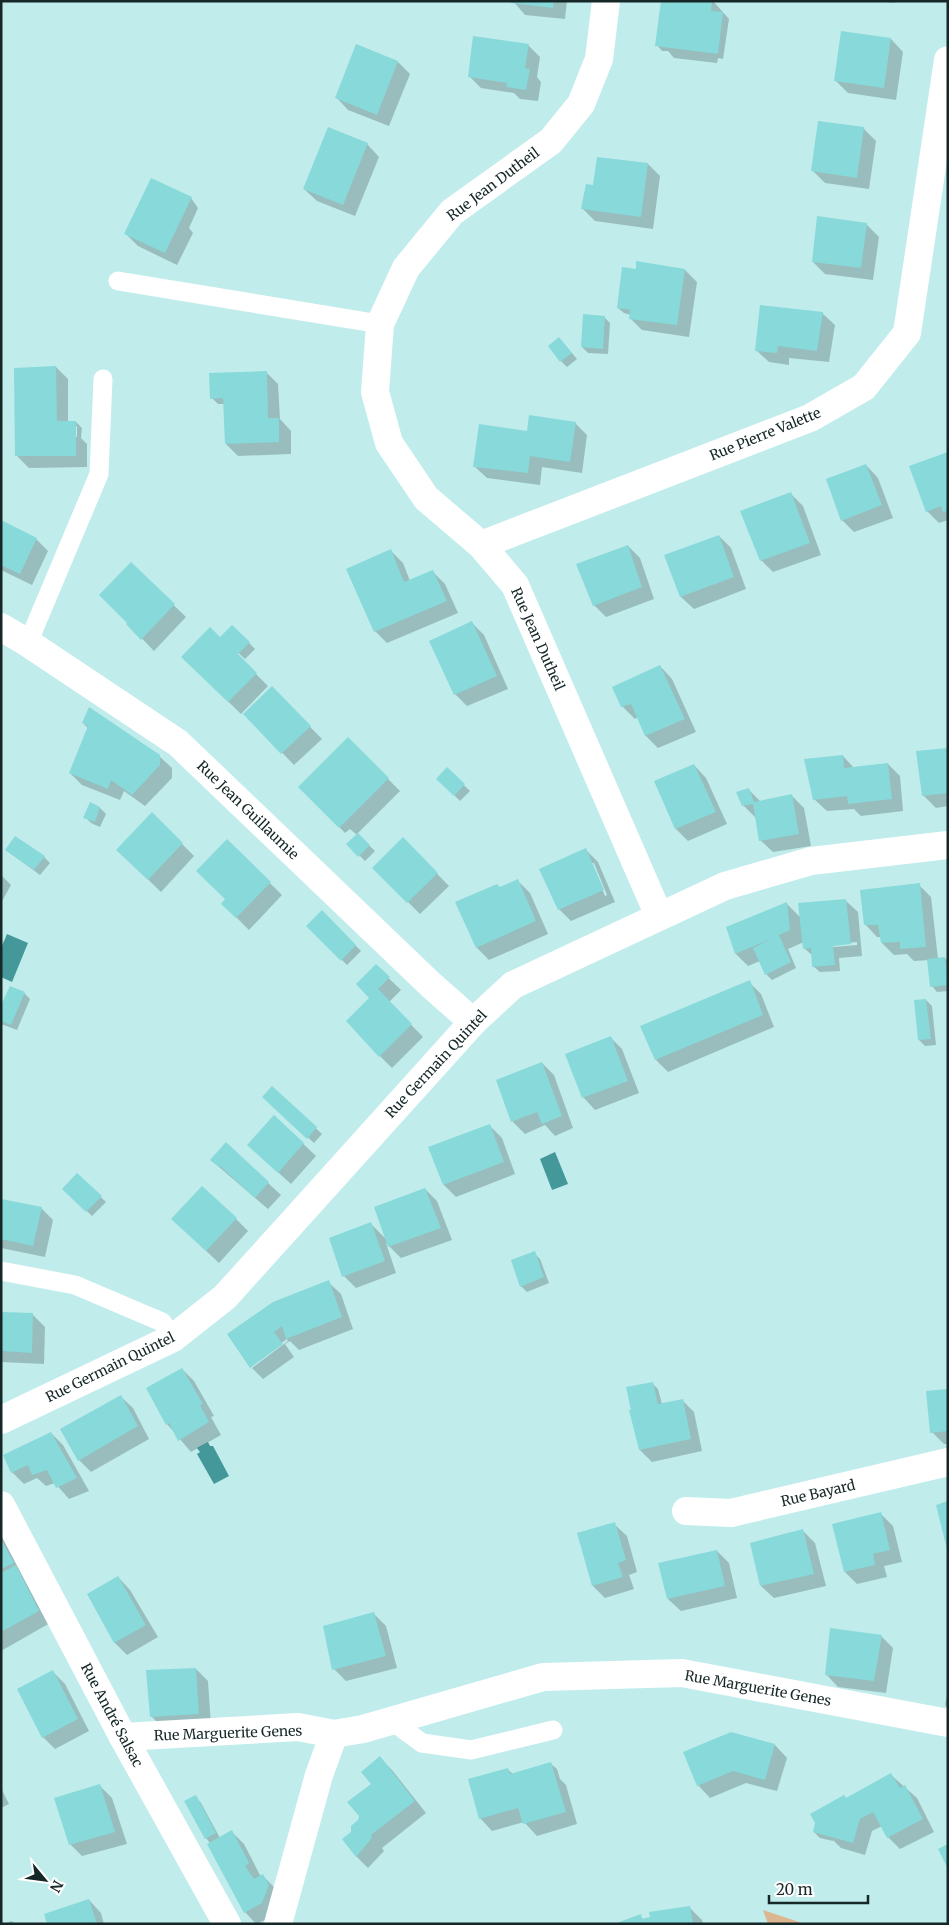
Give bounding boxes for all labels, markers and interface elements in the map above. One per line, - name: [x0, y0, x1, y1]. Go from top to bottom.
- street label: Rue Jean Dutheil: [443, 143, 543, 225]
- street label: Rue Pierre Valette: [707, 403, 823, 465]
- street label: Rue Jean Dutheil: [507, 585, 569, 694]
- street label: Rue Jean Guillaumie: [193, 757, 303, 863]
- street label: Rue Germain Quintel: [381, 1006, 491, 1122]
- street label: Rue Germain Quintel: [43, 1328, 178, 1406]
- street label: Rue Bayard: [779, 1476, 857, 1510]
- street label: Rue André Salsac: [77, 1660, 147, 1770]
- street label: Rue Marguerite Genes: [683, 1666, 833, 1710]
- street label: Rue Marguerite Genes: [153, 1721, 303, 1745]
- north arrow: [20, 1855, 70, 1905]
- scale bar: [769, 1872, 868, 1904]
- text: N: [46, 1877, 67, 1896]
- text: 20 m: [776, 1880, 813, 1899]

